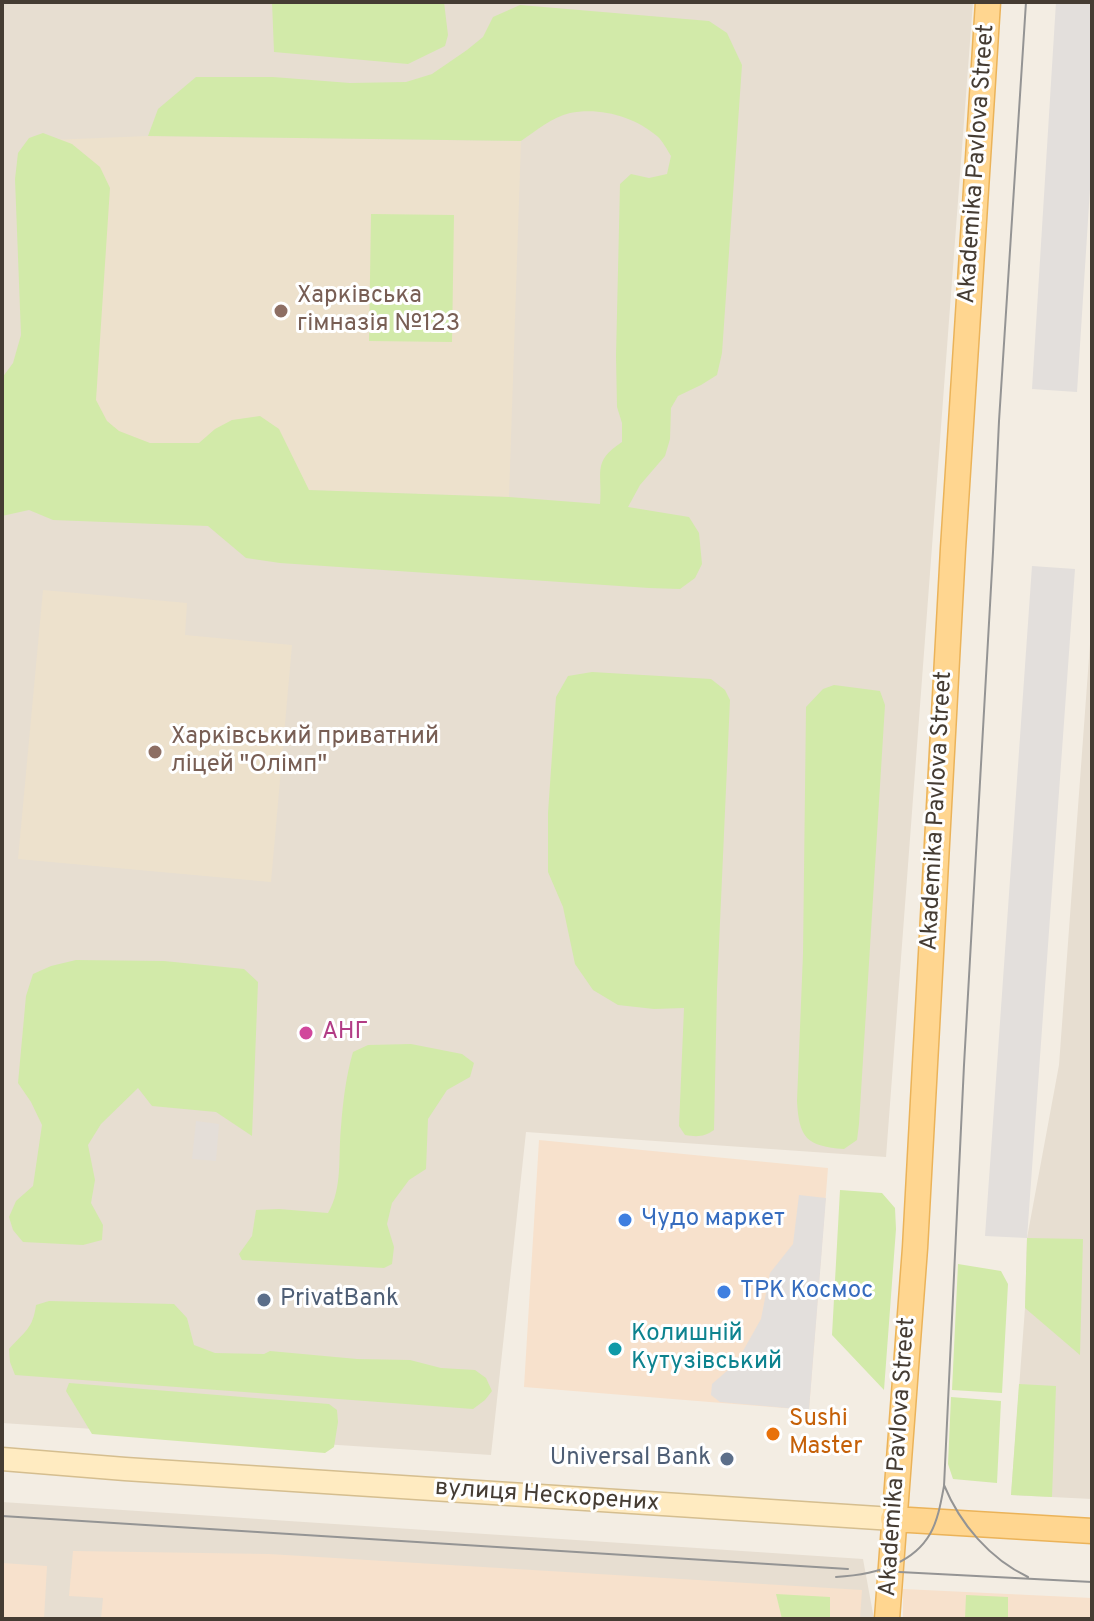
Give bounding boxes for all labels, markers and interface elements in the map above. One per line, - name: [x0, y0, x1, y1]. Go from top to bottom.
- street label: Akademika Pavlova Street: [954, 23, 1002, 305]
- place label: Харківська гімназія №123: [297, 283, 460, 339]
- marker: Харківська гімназія №123: [272, 302, 290, 320]
- street label: Akademika Pavlova Street: [916, 670, 960, 952]
- place label: Харківський приватний ліцей "Олімп": [171, 724, 439, 780]
- marker: Харківський приватний ліцей "Олімп": [146, 743, 164, 761]
- place label: АНГ: [322, 1019, 368, 1047]
- marker: АНГ: [297, 1024, 315, 1042]
- place label: Чудо маркет: [641, 1206, 785, 1234]
- marker: Чудо маркет: [616, 1211, 634, 1229]
- place label: ТРК Космос: [740, 1278, 873, 1306]
- marker: ТРК Космос: [715, 1283, 733, 1301]
- place label: PrivatBank: [280, 1286, 399, 1314]
- marker: PrivatBank: [255, 1291, 273, 1309]
- street label: Akademika Pavlova Street: [875, 1316, 923, 1598]
- place label: Колишній Кутузівський: [631, 1321, 782, 1377]
- marker: Колишній Кутузівський: [606, 1340, 624, 1358]
- place label: Sushi Master: [789, 1406, 863, 1462]
- marker: Sushi Master: [764, 1425, 782, 1443]
- place label: Universal Bank: [550, 1445, 711, 1473]
- marker: Universal Bank: [718, 1450, 736, 1468]
- street label: вулиця Нескорених: [434, 1475, 660, 1519]

